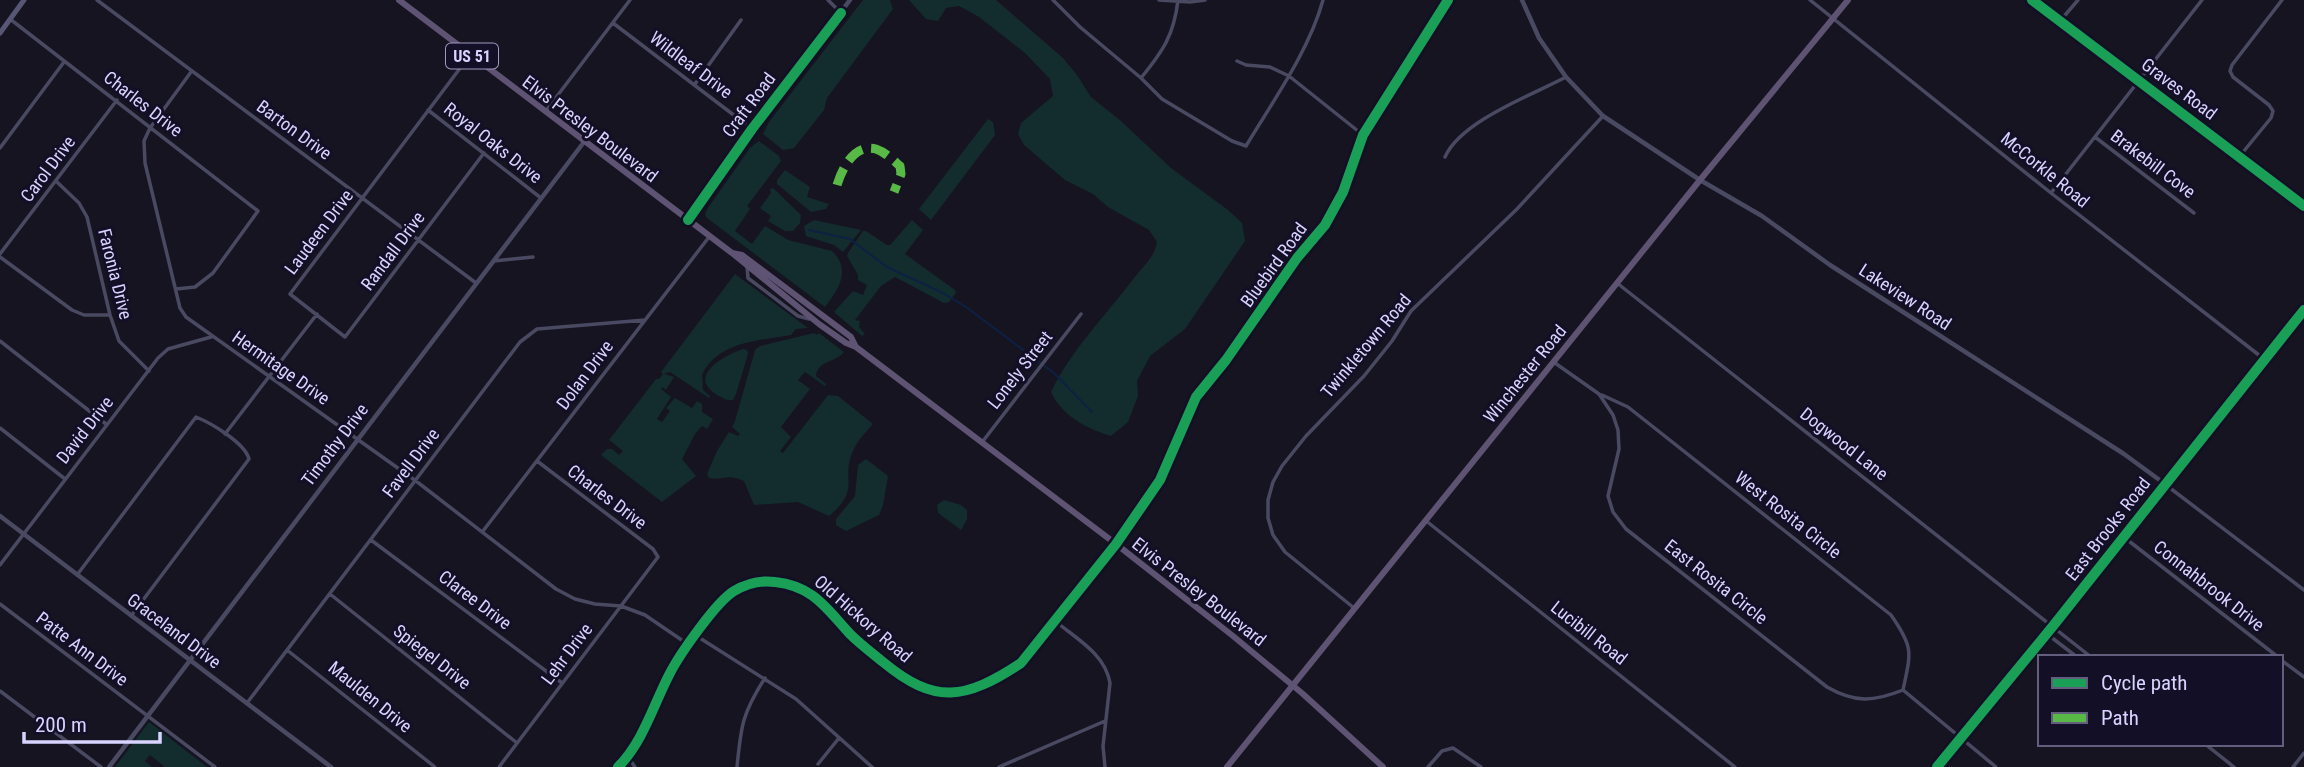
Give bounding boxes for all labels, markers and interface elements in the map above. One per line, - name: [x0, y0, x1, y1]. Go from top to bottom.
- street label: Wildleaf Drive: [646, 27, 737, 102]
- road number: US 51: [446, 44, 498, 68]
- street label: Graves Road: [2138, 54, 2221, 124]
- street label: Charles Drive: [100, 66, 187, 141]
- street label: Craft Road: [718, 68, 780, 141]
- street label: Elvis Presley Boulevard: [519, 71, 662, 186]
- street label: Barton Drive: [253, 95, 336, 164]
- street label: Royal Oaks Drive: [440, 98, 546, 187]
- street label: Brakebill Cove: [2107, 125, 2200, 202]
- street label: McCorkle Road: [1997, 128, 2094, 212]
- street label: Carol Drive: [16, 131, 79, 206]
- street label: Laudeen Drive: [280, 185, 357, 278]
- street label: Randall Drive: [356, 207, 429, 294]
- street label: Bluebird Road: [1236, 219, 1311, 311]
- street label: Faronia Drive: [94, 226, 137, 321]
- street label: Lakeview Road: [1855, 259, 1955, 334]
- street label: Twinkletown Road: [1316, 290, 1415, 402]
- street label: Winchester Road: [1479, 321, 1570, 427]
- street label: Hermitage Drive: [229, 326, 334, 409]
- street label: Lonely Street: [983, 327, 1056, 413]
- street label: Dolan Drive: [552, 336, 617, 413]
- street label: David Drive: [52, 392, 117, 468]
- street label: Timothy Drive: [297, 399, 372, 490]
- street label: Dogwood Lane: [1796, 403, 1892, 484]
- street label: Favell Drive: [378, 424, 443, 501]
- street label: Charles Drive: [564, 460, 651, 533]
- street label: West Rosita Circle: [1731, 467, 1846, 563]
- street label: East Brooks Road: [2061, 473, 2154, 584]
- street label: Elvis Presley Boulevard: [1128, 533, 1270, 650]
- street label: East Rosita Circle: [1661, 535, 1772, 628]
- street label: Connahbrook Drive: [2150, 536, 2269, 635]
- street label: Claree Drive: [435, 566, 516, 634]
- street label: Old Hickory Road: [810, 571, 916, 667]
- street label: Graceland Drive: [123, 589, 225, 673]
- street label: Lucibill Road: [1547, 596, 1632, 669]
- street label: Patte Ann Drive: [32, 607, 132, 690]
- street label: Lehr Drive: [537, 619, 596, 688]
- street label: Spiegel Drive: [389, 620, 475, 693]
- legend: [2038, 655, 2283, 746]
- street label: Maulden Drive: [324, 657, 416, 737]
- text: Cycle path: [2101, 671, 2187, 695]
- scale bar: [24, 700, 161, 744]
- text: Path: [2101, 706, 2139, 730]
- text: 200 m: [35, 713, 87, 737]

